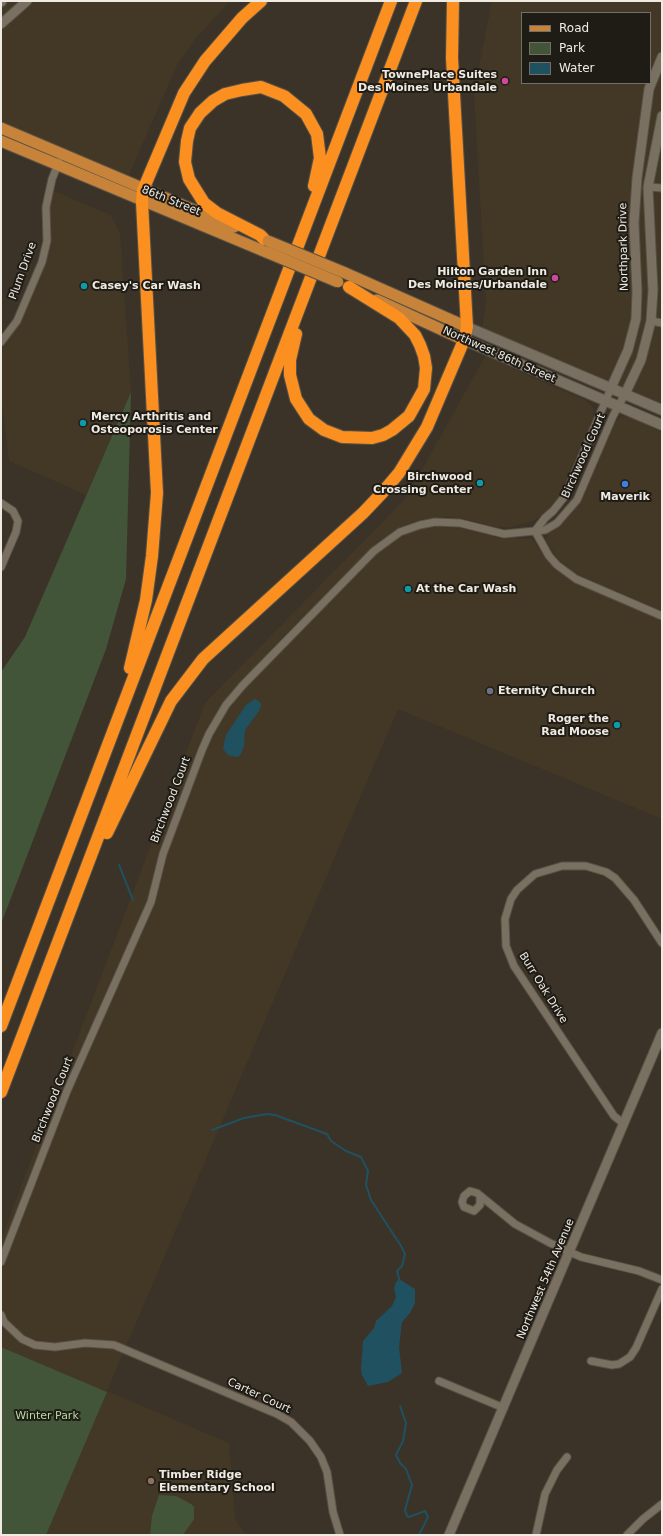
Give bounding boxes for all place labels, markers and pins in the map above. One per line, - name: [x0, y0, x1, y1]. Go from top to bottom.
- place label: TownePlace Suites Des Moines Urbandale: [358, 68, 497, 94]
- marker: TownePlace Suites Des Moines Urbandale: [500, 76, 510, 86]
- place label: Hilton Garden Inn Des Moines/Urbandale: [408, 265, 547, 291]
- marker: Hilton Garden Inn Des Moines/Urbandale: [550, 273, 560, 283]
- place label: Casey's Car Wash: [92, 279, 201, 293]
- marker: Casey's Car Wash: [79, 281, 89, 291]
- place label: Mercy Arthritis and Osteoporosis Center: [91, 410, 218, 436]
- marker: Mercy Arthritis and Osteoporosis Center: [78, 418, 88, 428]
- place label: Birchwood Crossing Center: [373, 470, 472, 496]
- marker: Birchwood Crossing Center: [475, 478, 485, 488]
- marker: Maverik: [620, 479, 630, 489]
- place label: Maverik: [600, 490, 650, 504]
- place label: At the Car Wash: [416, 582, 516, 596]
- marker: At the Car Wash: [403, 584, 413, 594]
- place label: Eternity Church: [498, 684, 595, 698]
- marker: Eternity Church: [485, 686, 495, 696]
- place label: Roger the Rad Moose: [541, 712, 609, 738]
- marker: Roger the Rad Moose: [612, 720, 622, 730]
- place label: Timber Ridge Elementary School: [159, 1468, 275, 1494]
- marker: Timber Ridge Elementary School: [146, 1476, 156, 1486]

